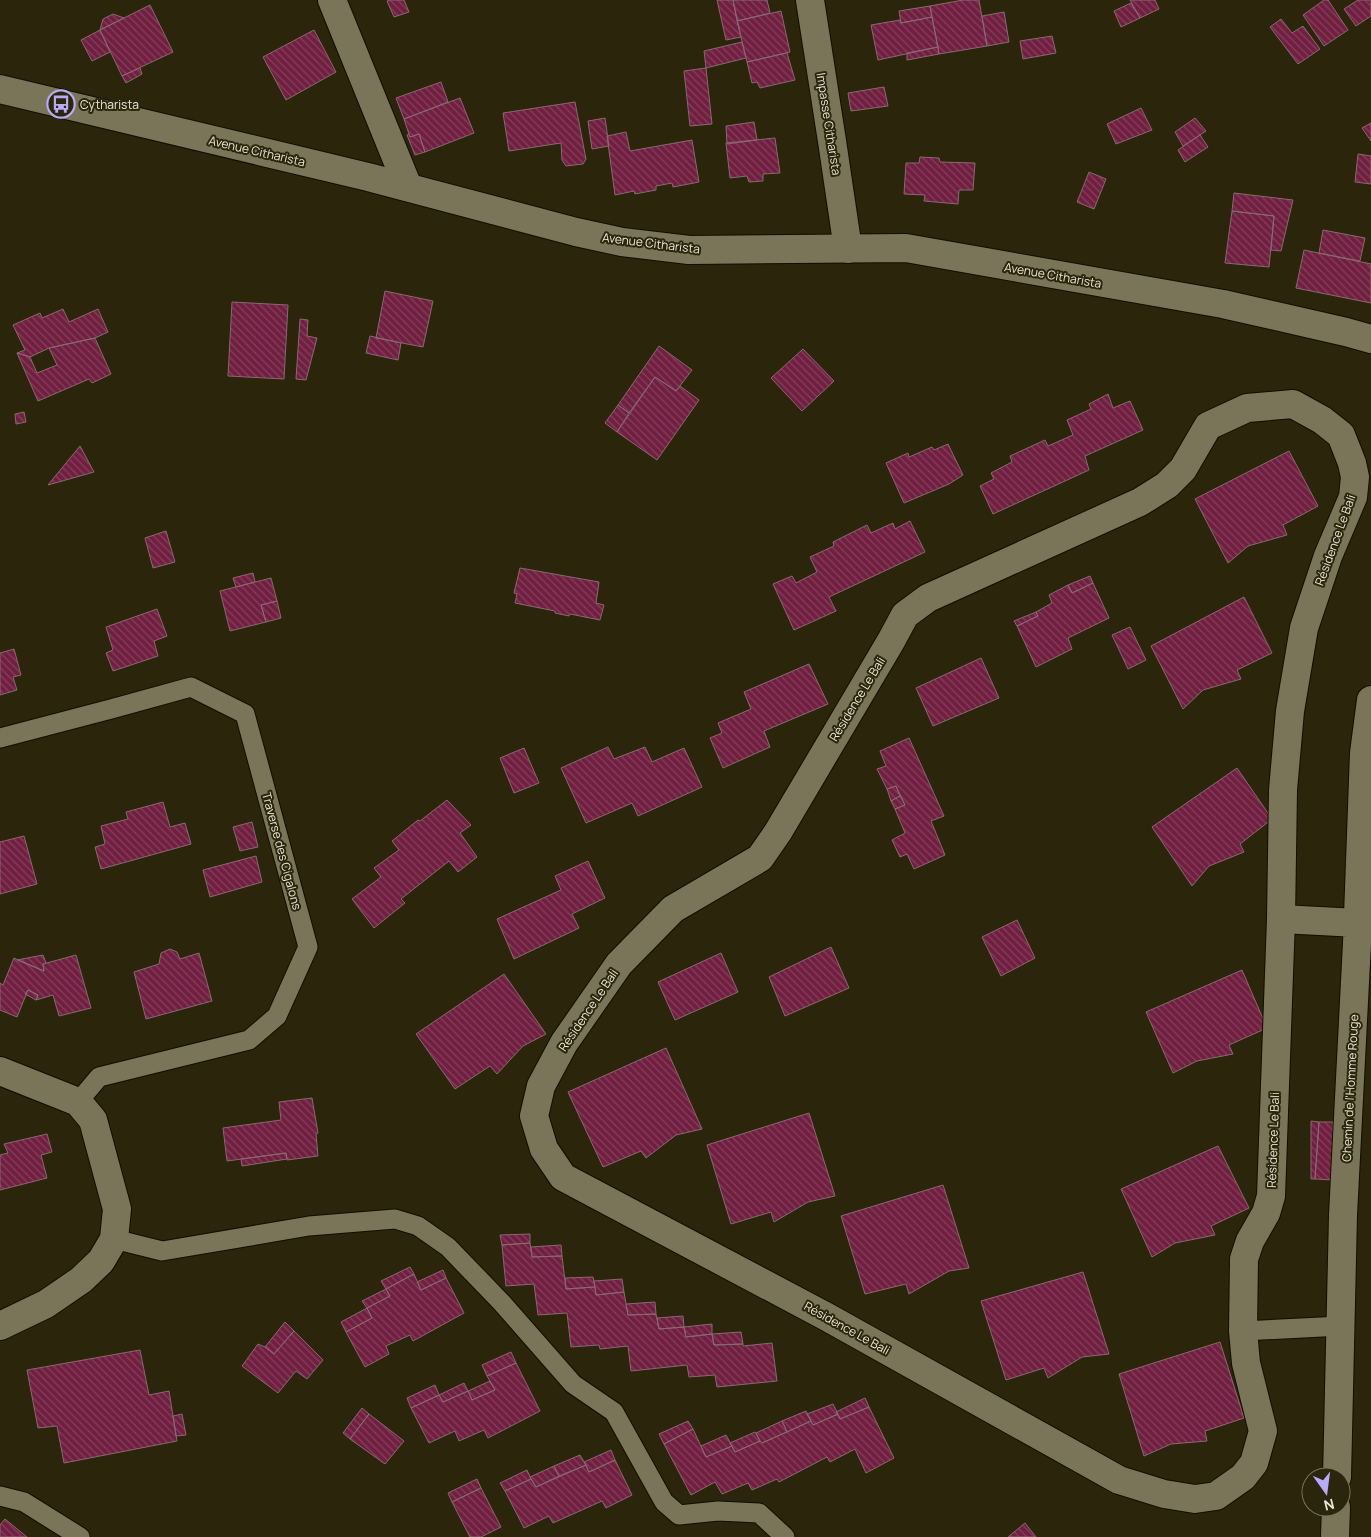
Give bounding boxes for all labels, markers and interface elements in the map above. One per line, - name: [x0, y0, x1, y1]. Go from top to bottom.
- street label: Impasse Citharista: [812, 71, 846, 177]
- bus stop icon: Cytharista: [46, 89, 76, 119]
- place label: Cytharista: [80, 96, 139, 113]
- street label: Avenue Citharista: [207, 132, 307, 170]
- street label: Avenue Citharista: [601, 229, 701, 257]
- street label: Avenue Citharista: [1003, 258, 1103, 292]
- street label: Résidence Le Bali: [1311, 492, 1359, 588]
- street label: Résidence Le Bali: [825, 654, 889, 744]
- street label: Traverse des Cigalons: [258, 790, 306, 912]
- street label: Résidence Le Bali: [554, 966, 622, 1054]
- street label: Chemin de l'Homme Rouge: [1338, 1014, 1362, 1162]
- street label: Résidence Le Bali: [1263, 1092, 1283, 1188]
- street label: Résidence Le Bali: [801, 1297, 893, 1359]
- north arrow: [1301, 1467, 1351, 1517]
- text: N: [1322, 1495, 1336, 1516]

